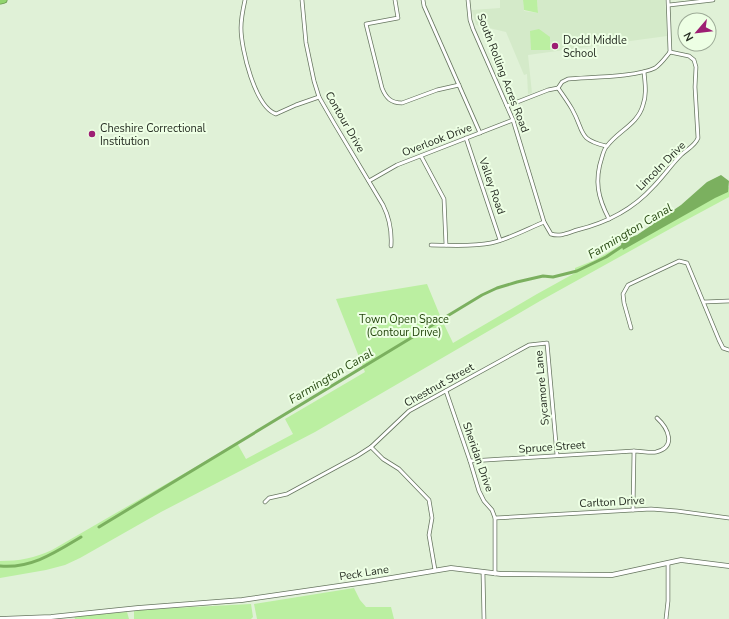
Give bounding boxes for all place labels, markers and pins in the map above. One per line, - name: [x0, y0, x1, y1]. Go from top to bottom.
- place label: Dodd Middle School: [563, 33, 627, 61]
- marker: Dodd Middle School: [550, 41, 560, 51]
- place label: Cheshire Correctional Institution: [100, 121, 207, 149]
- marker: Cheshire Correctional Institution: [87, 129, 97, 139]

